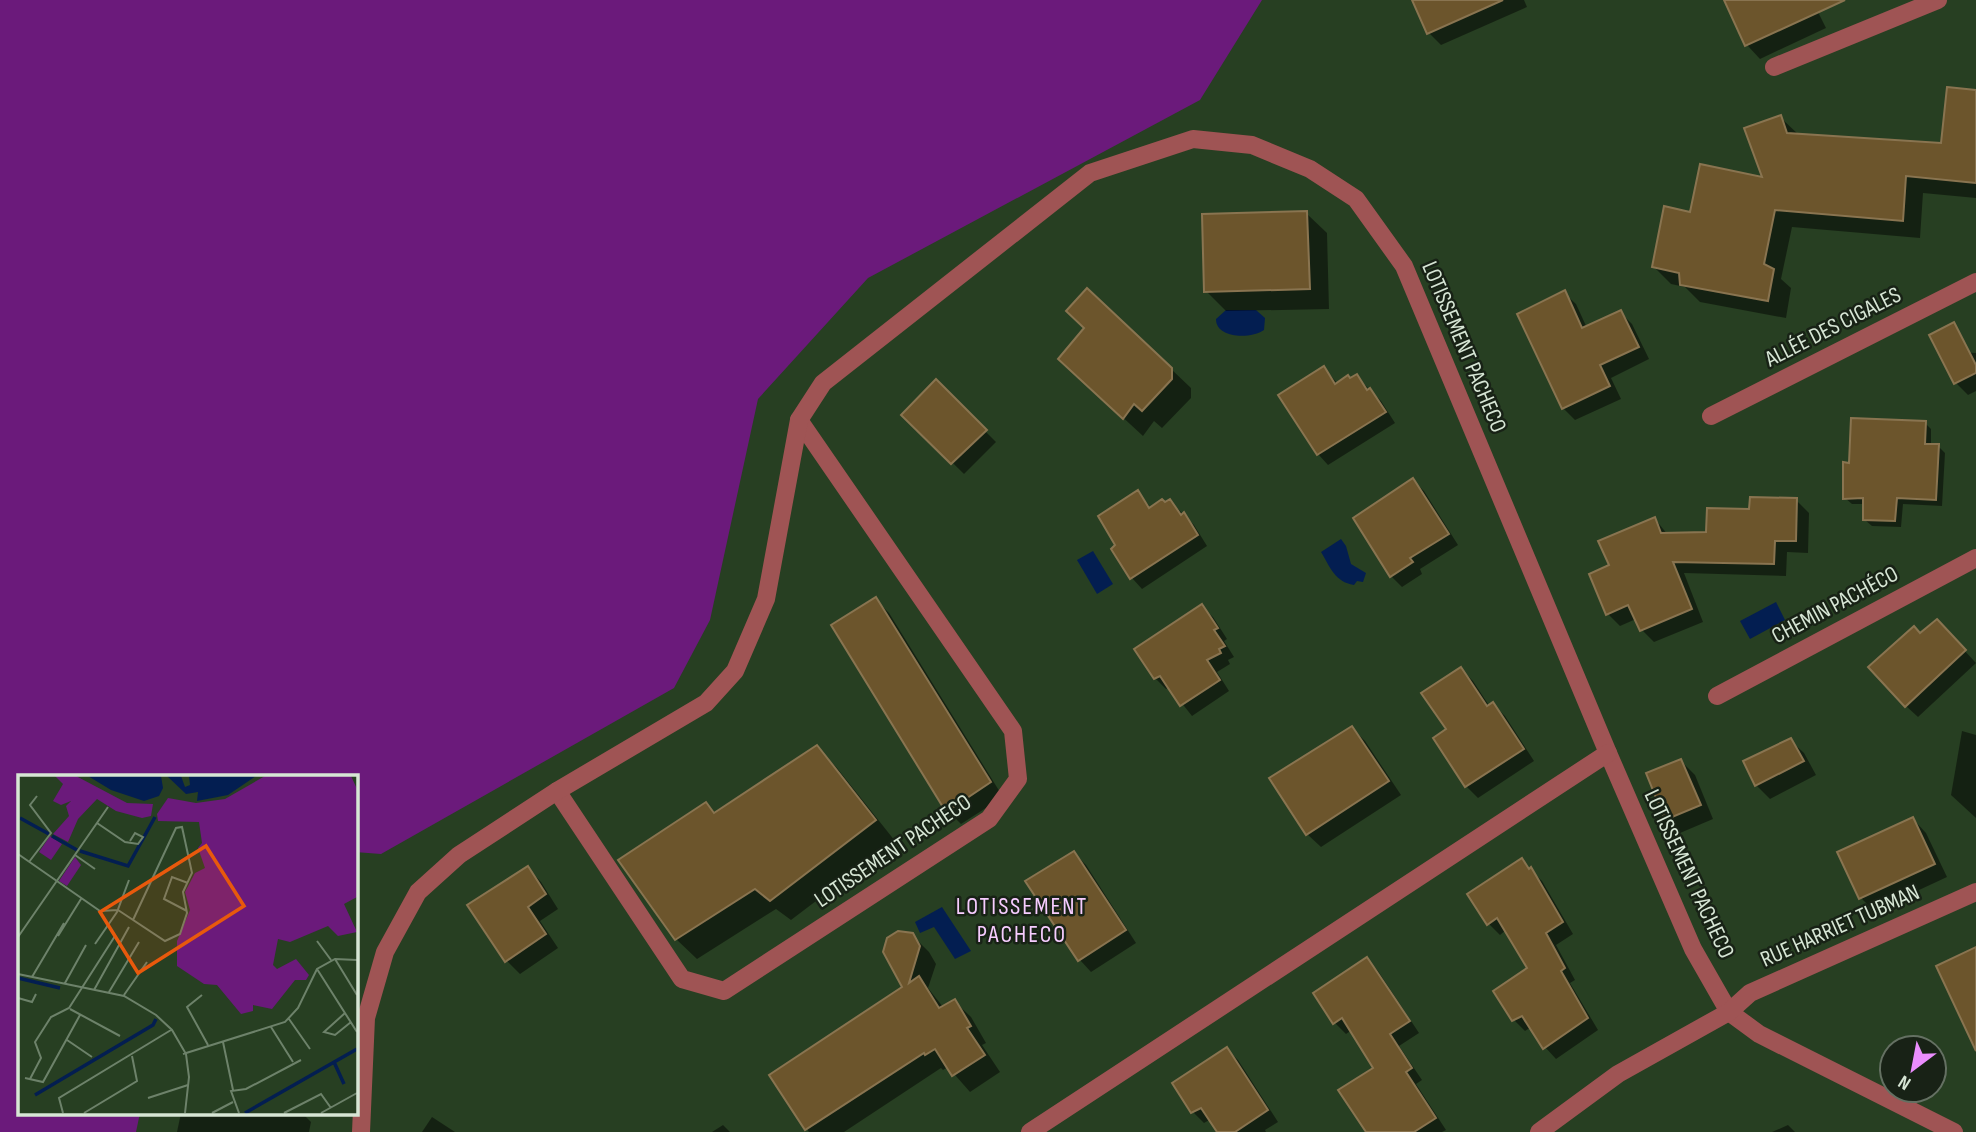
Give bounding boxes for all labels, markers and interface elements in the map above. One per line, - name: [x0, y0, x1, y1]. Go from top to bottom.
- street label: LOTISSEMENT PACHECO: [1415, 257, 1513, 437]
- street label: ALLÉE DES CIGALES: [1759, 281, 1906, 374]
- street label: CHEMIN PACHÉCO: [1767, 560, 1903, 650]
- inset map: [18, 775, 357, 1114]
- street label: LOTISSEMENT PACHECO: [1638, 785, 1740, 963]
- street label: LOTISSEMENT PACHECO: [809, 788, 977, 914]
- street label: RUE HARRIET TUBMAN: [1756, 878, 1924, 974]
- district label: LOTISSEMENT PACHECO: [956, 892, 1088, 949]
- north arrow: [1878, 1034, 1948, 1104]
- text: N: [1894, 1070, 1915, 1095]

